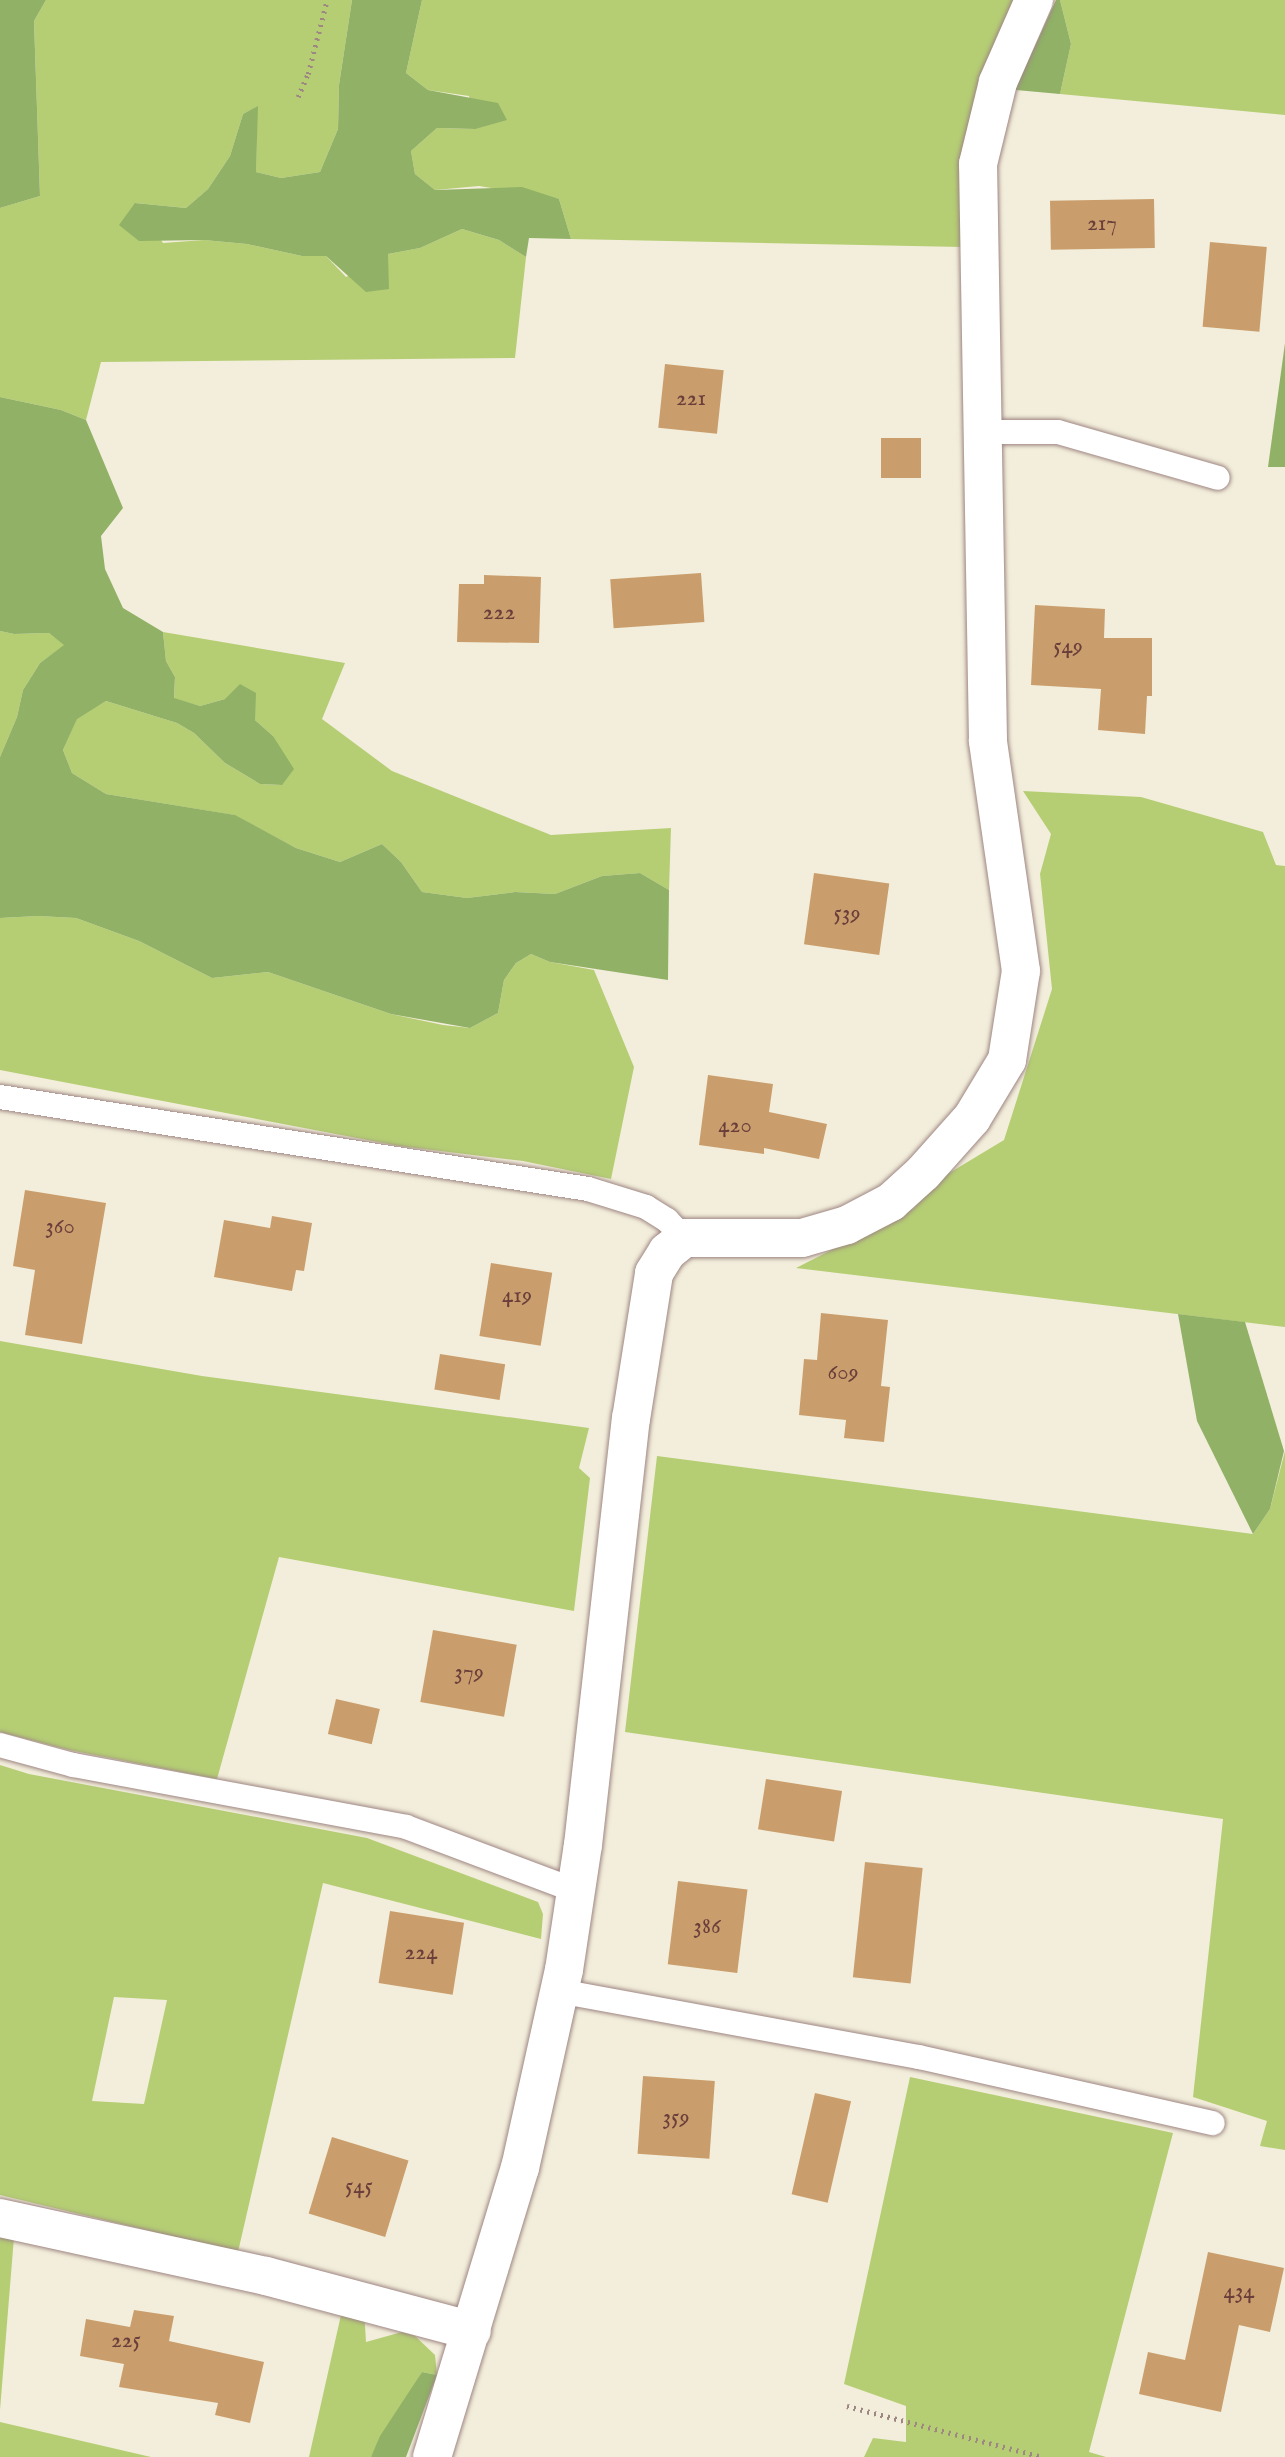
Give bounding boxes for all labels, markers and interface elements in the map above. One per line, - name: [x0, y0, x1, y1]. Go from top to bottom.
- house number: 217: [1087, 210, 1117, 238]
- house number: 221: [676, 385, 706, 413]
- house number: 222: [483, 599, 515, 627]
- house number: 549: [1053, 633, 1083, 661]
- house number: 539: [834, 900, 860, 928]
- house number: 420: [718, 1112, 752, 1140]
- house number: 360: [45, 1213, 75, 1241]
- house number: 419: [502, 1282, 532, 1310]
- house number: 609: [827, 1359, 859, 1387]
- house number: 379: [454, 1659, 484, 1687]
- house number: 386: [693, 1913, 721, 1941]
- house number: 224: [405, 1939, 437, 1967]
- house number: 359: [663, 2104, 689, 2132]
- house number: 545: [345, 2173, 373, 2201]
- house number: 434: [1223, 2278, 1255, 2306]
- house number: 225: [111, 2327, 141, 2355]

